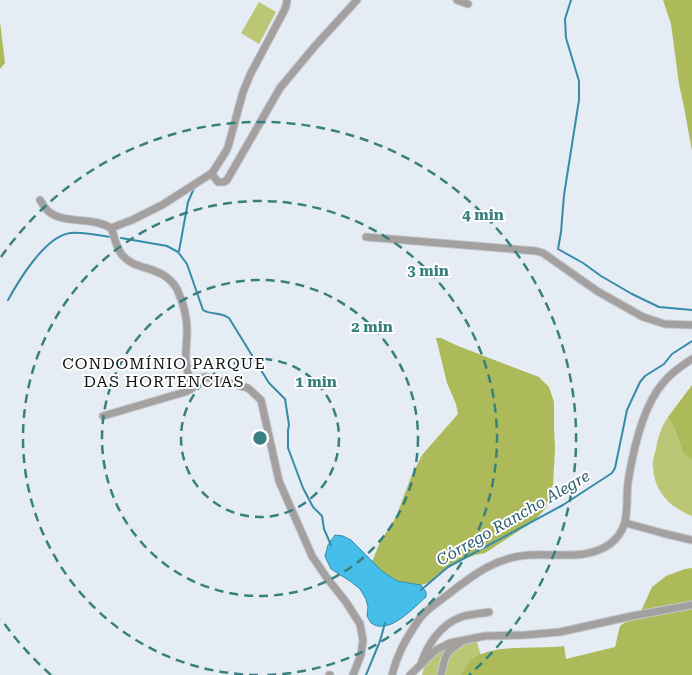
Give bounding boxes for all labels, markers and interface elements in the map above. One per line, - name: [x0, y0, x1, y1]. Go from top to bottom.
- text: 4 min: [462, 206, 504, 224]
- text: 3 min: [407, 262, 449, 280]
- text: 2 min: [351, 318, 393, 336]
- district label: CONDOMÍNIO PARQUE DAS HORTENCIAS: [62, 354, 266, 391]
- text: 1 min: [295, 373, 337, 391]
- centre of rings: [251, 429, 269, 447]
- water label: Córrego Rancho Alegre: [433, 466, 593, 570]

